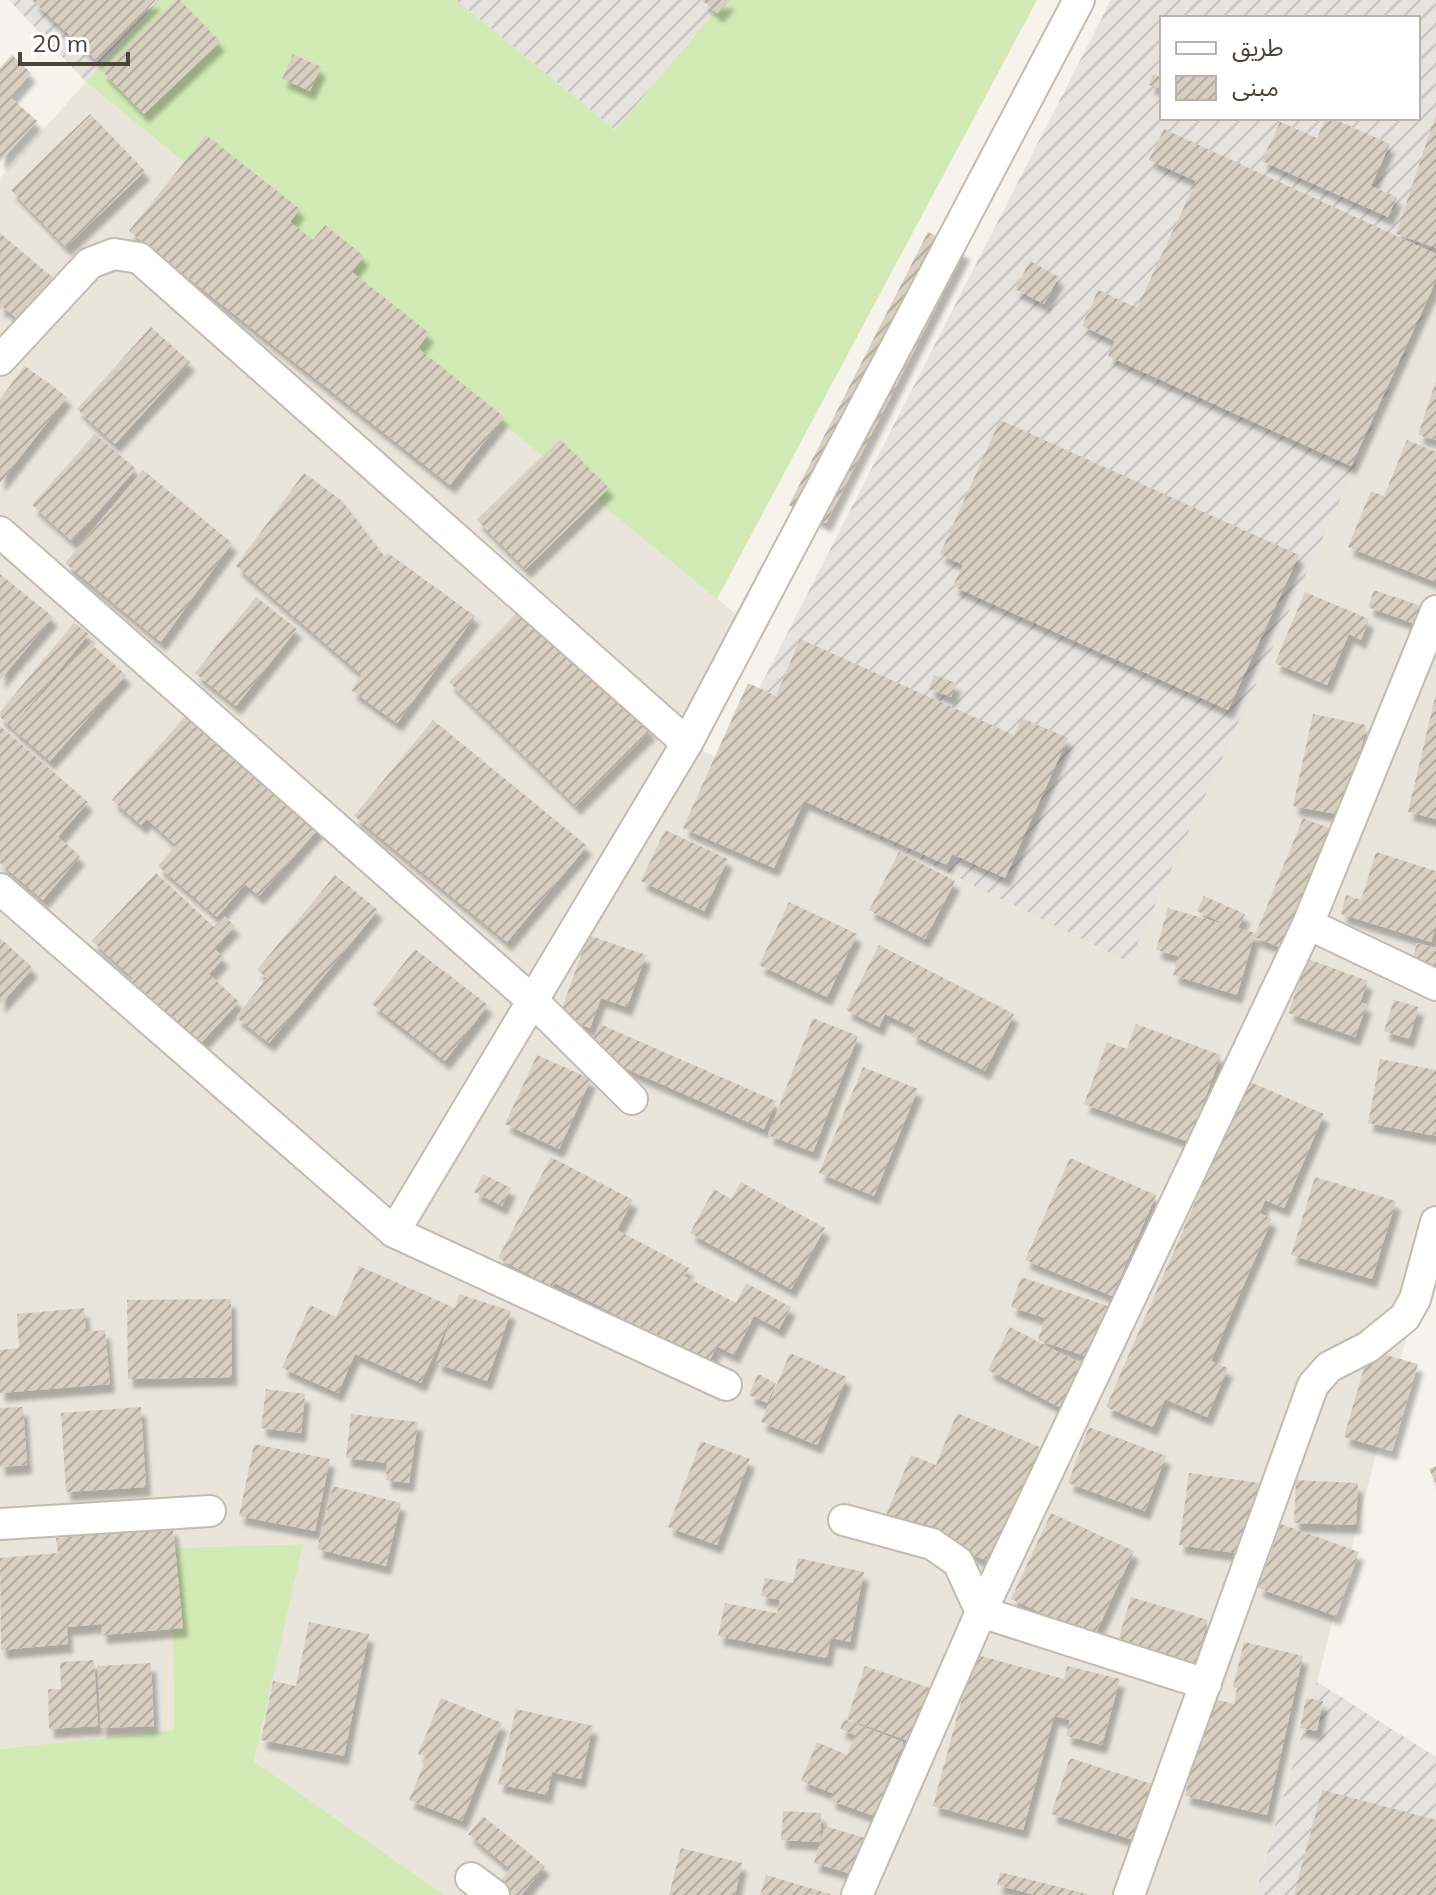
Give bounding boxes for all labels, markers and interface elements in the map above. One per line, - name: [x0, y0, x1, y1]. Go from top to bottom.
- scale bar: [20, 16, 128, 66]
- legend: [1160, 16, 1420, 120]
- text: 20 m: [32, 28, 88, 58]
- text: طريق: [1232, 32, 1284, 63]
- text: مبنى: [1232, 72, 1279, 102]

